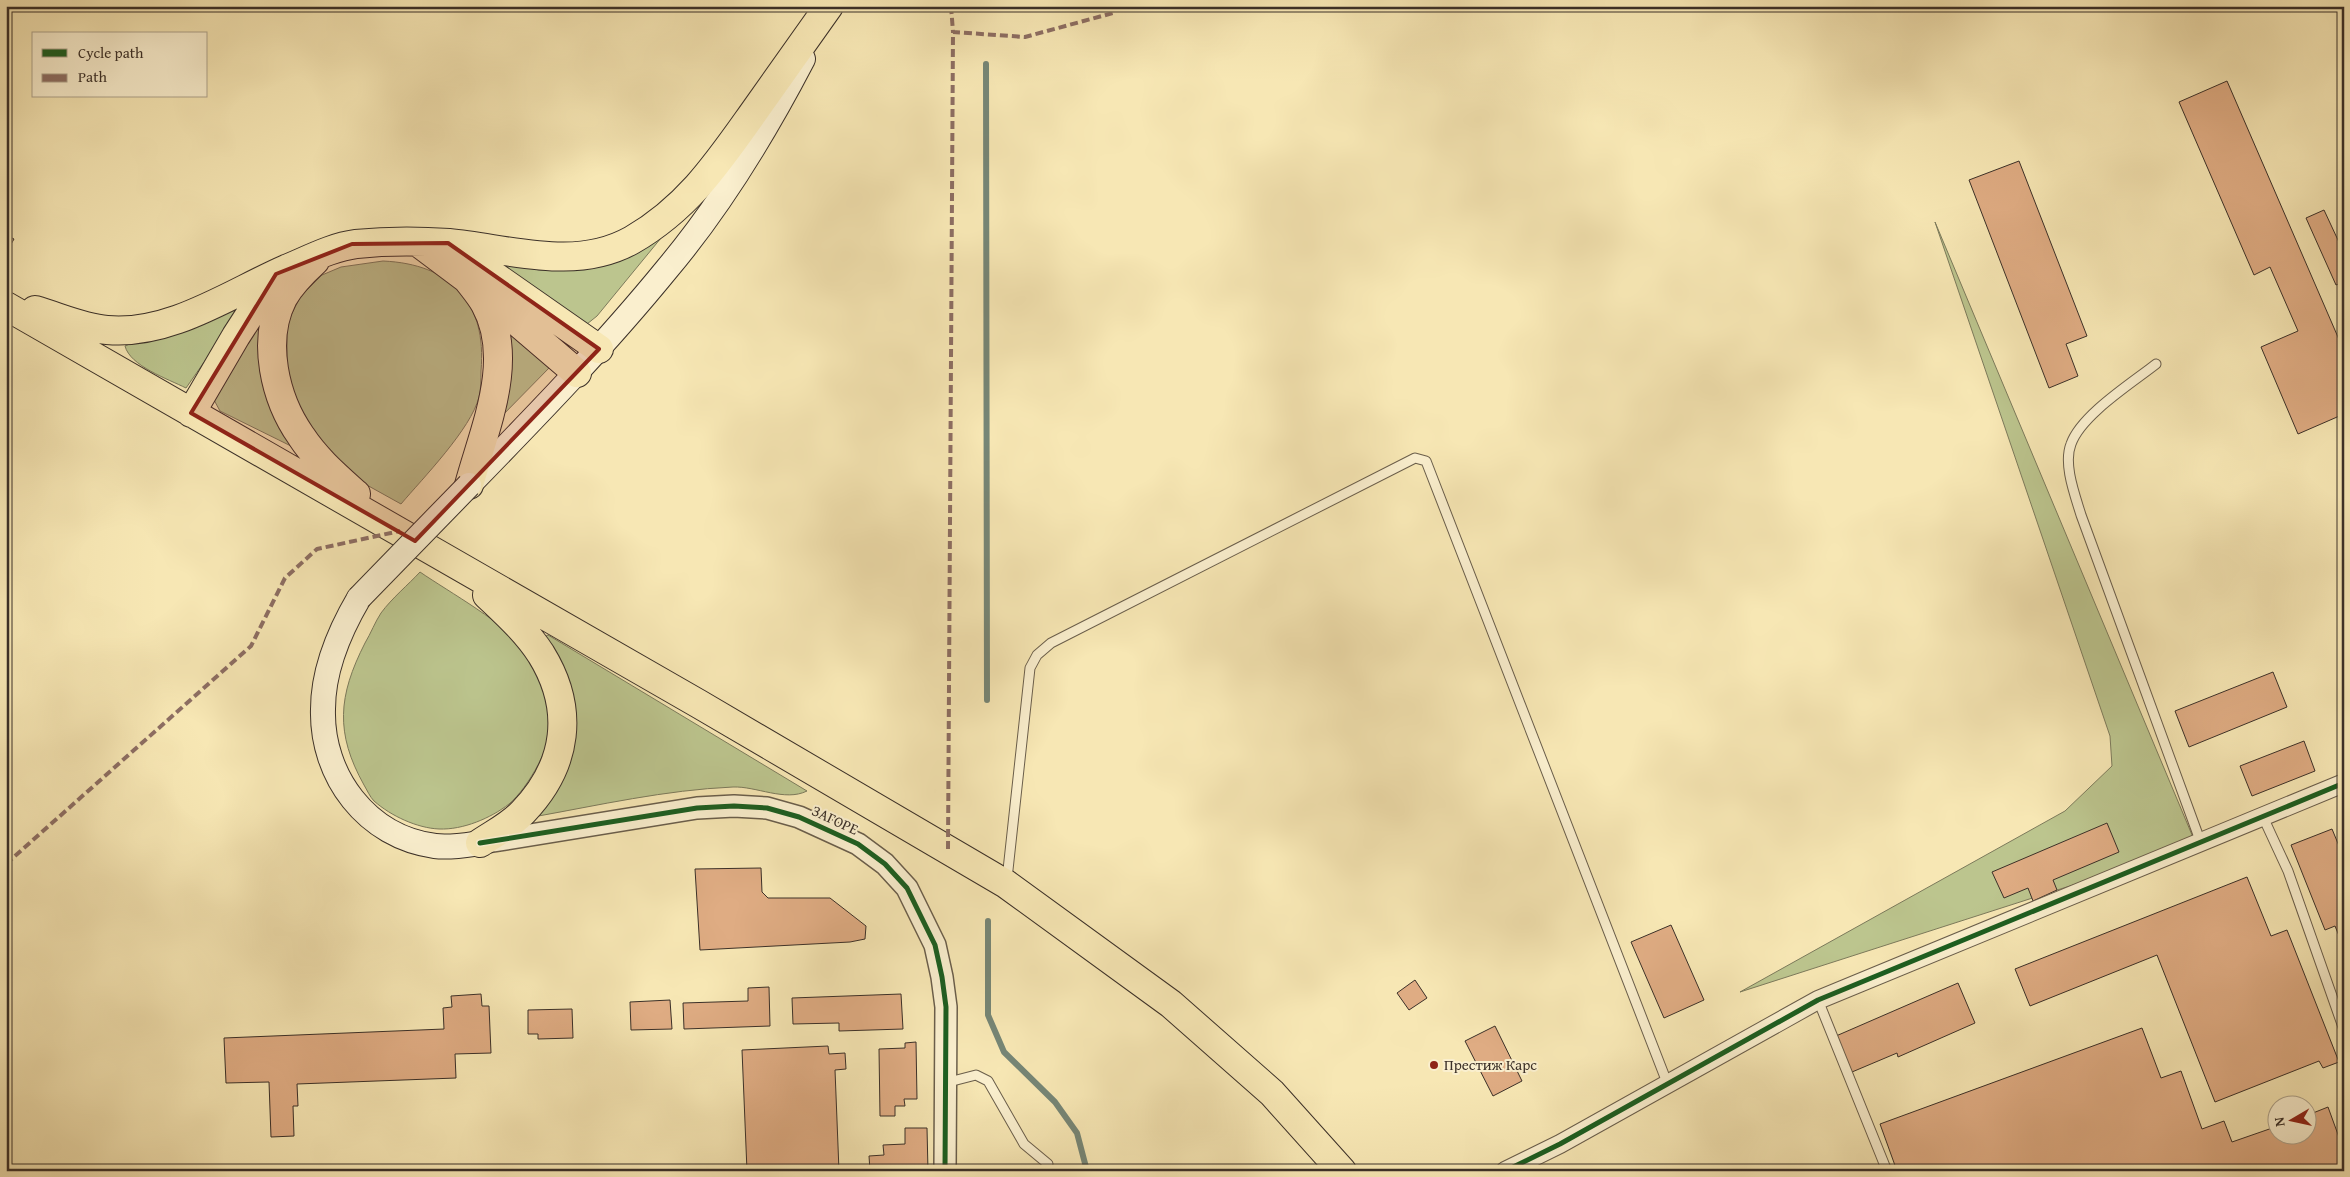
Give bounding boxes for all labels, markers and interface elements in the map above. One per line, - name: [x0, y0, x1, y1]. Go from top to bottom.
- legend: [32, 32, 208, 98]
- text: Cycle path: [78, 42, 144, 63]
- text: Path: [78, 66, 107, 87]
- street label: ЗАГОРЕ: [809, 800, 862, 840]
- place label: Престиж Карс: [1444, 1054, 1537, 1075]
- marker: Престиж Карс: [1428, 1059, 1440, 1071]
- north arrow: [2268, 1094, 2318, 1144]
- text: N: [2268, 1115, 2290, 1128]

